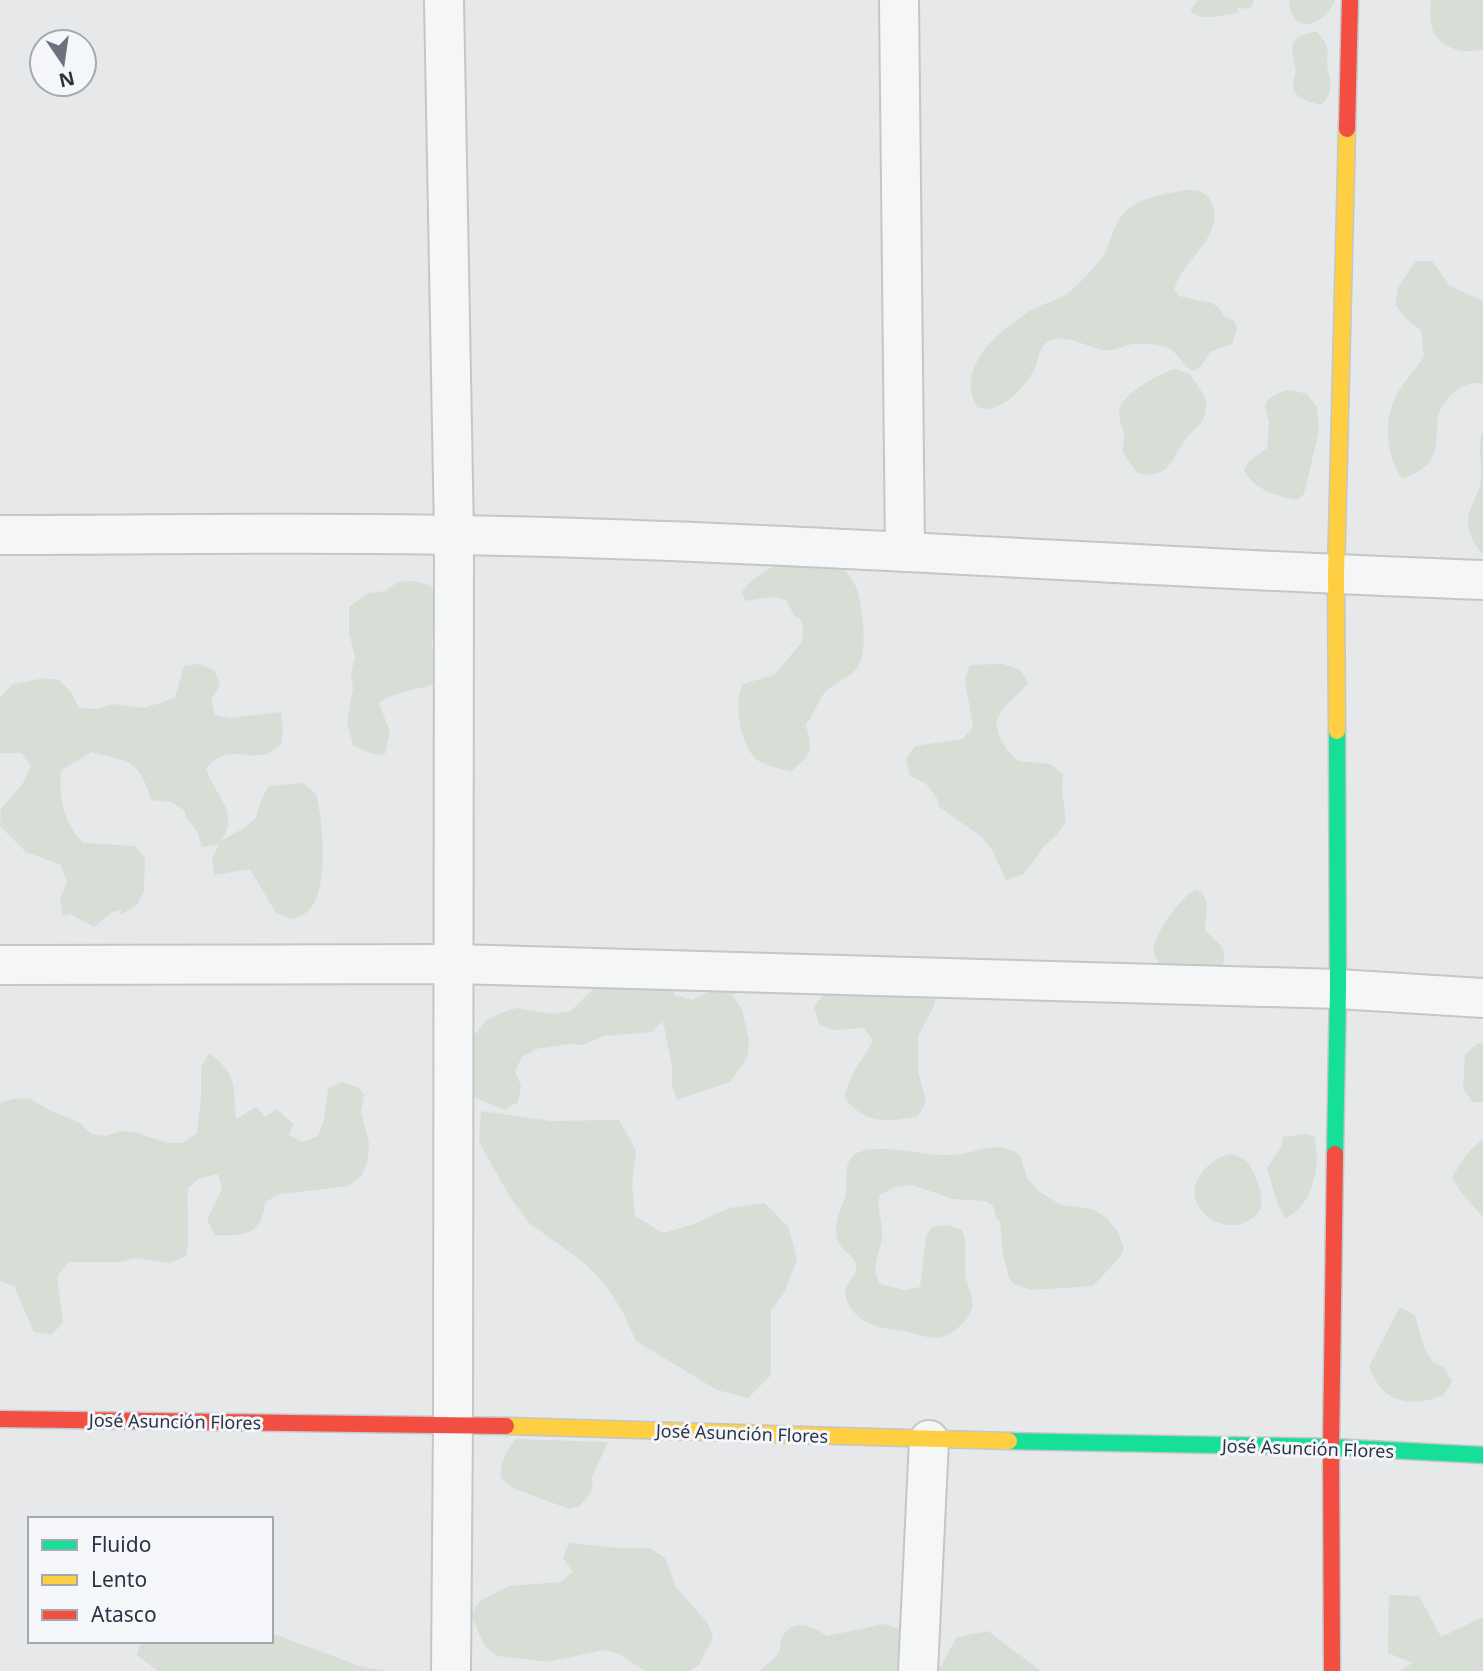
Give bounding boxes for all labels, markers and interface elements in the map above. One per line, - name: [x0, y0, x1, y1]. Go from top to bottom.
- north arrow: [28, 28, 98, 98]
- text: N: [56, 65, 77, 94]
- street label: José Asunción Flores: [87, 1407, 261, 1435]
- street label: José Asunción Flores: [653, 1418, 829, 1448]
- street label: José Asunción Flores: [1219, 1433, 1395, 1463]
- legend: [28, 1517, 273, 1643]
- text: Fluido: [91, 1530, 151, 1558]
- text: Lento: [91, 1565, 147, 1593]
- text: Atasco: [91, 1600, 157, 1628]

